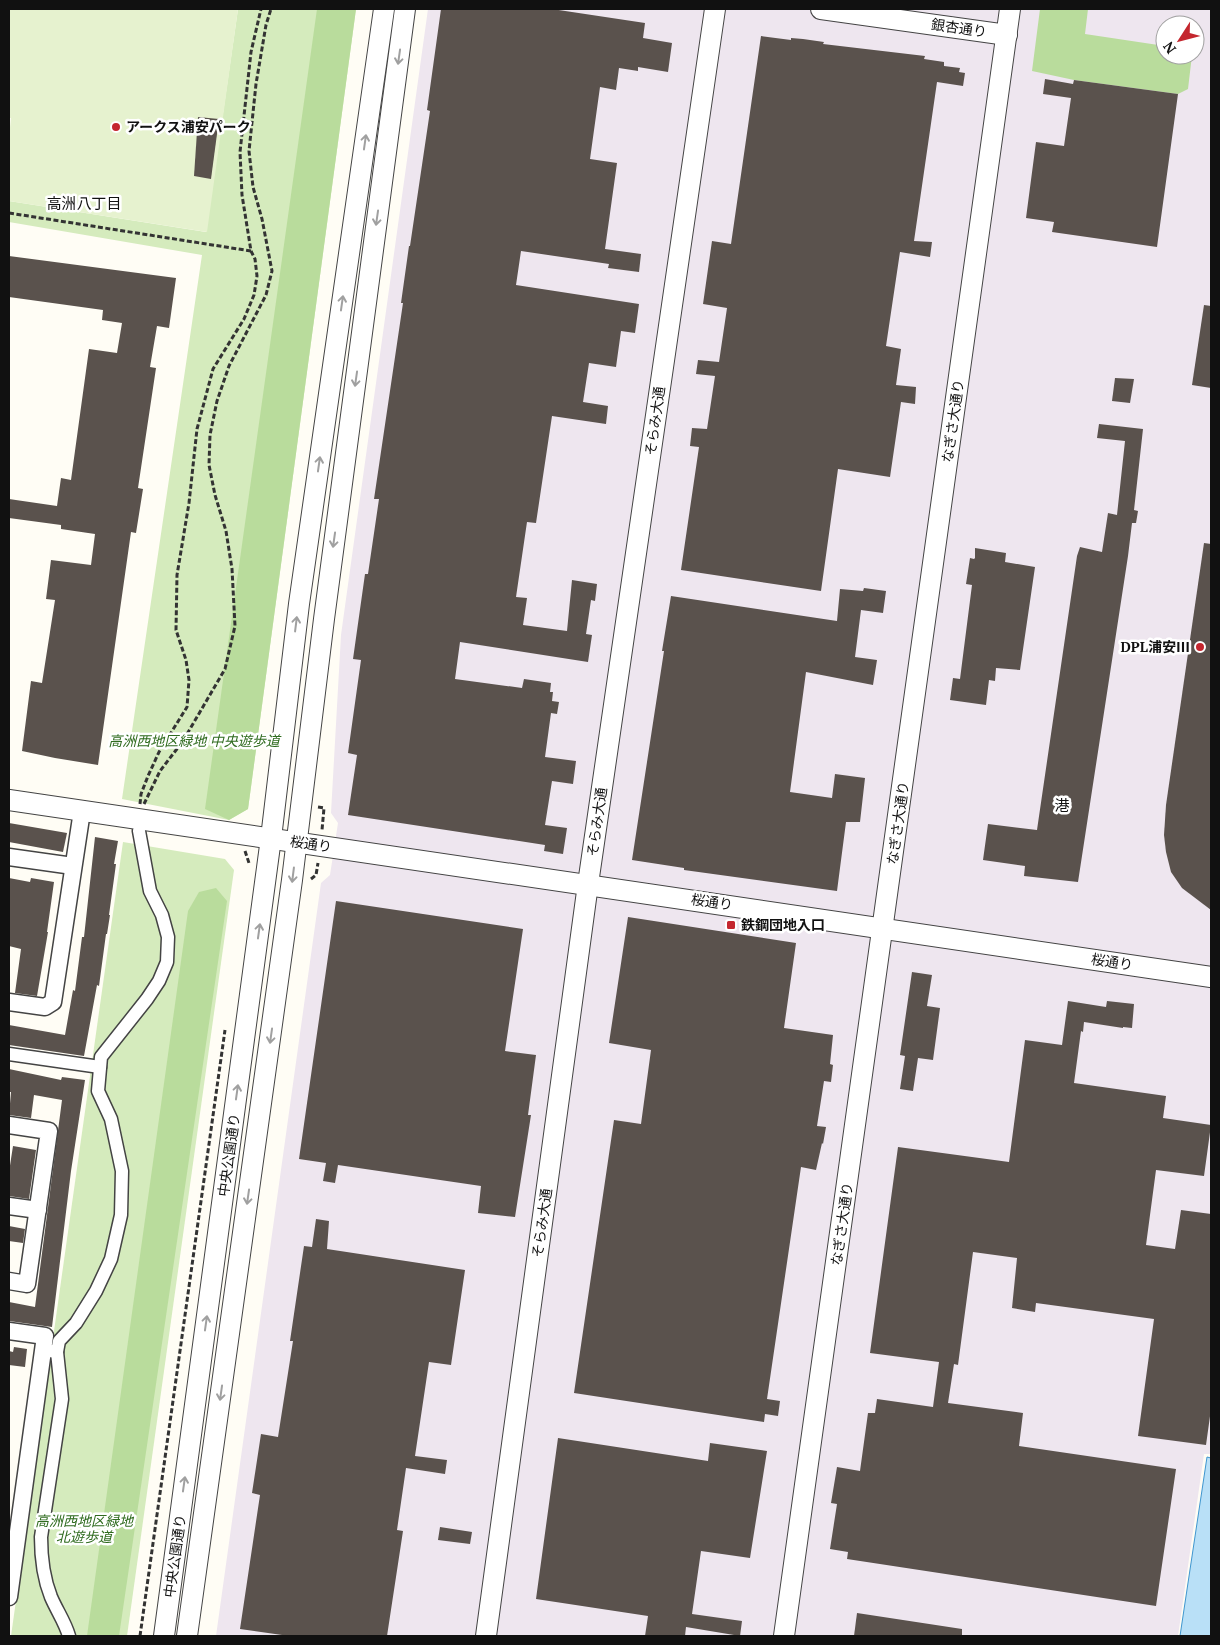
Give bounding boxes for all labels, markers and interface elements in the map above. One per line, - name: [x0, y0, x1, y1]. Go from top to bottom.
- street label: 銀杏通り: [930, 14, 988, 41]
- north arrow: [1155, 15, 1205, 65]
- text: N: [1158, 38, 1180, 58]
- one-way arrow: [394, 49, 404, 65]
- place label: アークス浦安パーク: [126, 117, 251, 136]
- marker: アークス浦安パーク: [110, 121, 122, 133]
- one-way arrow: [360, 134, 370, 150]
- district label: 高洲八丁目: [46, 193, 122, 213]
- one-way arrow: [372, 210, 382, 226]
- one-way arrow: [337, 295, 347, 311]
- one-way arrow: [351, 371, 361, 387]
- street label: なぎさ大通り: [937, 378, 968, 464]
- street label: そらみ大通: [640, 385, 669, 457]
- one-way arrow: [314, 456, 324, 472]
- one-way arrow: [329, 532, 339, 548]
- one-way arrow: [291, 617, 301, 633]
- place label: DPL浦安Ⅲ: [1121, 637, 1190, 656]
- marker: DPL浦安Ⅲ: [1194, 641, 1206, 653]
- park label: 高洲西地区緑地 中央遊歩道: [108, 731, 282, 750]
- street label: なぎさ大通り: [882, 780, 913, 866]
- street label: そらみ大通: [582, 786, 611, 858]
- district label: 港: [1054, 795, 1070, 815]
- street label: 桜通り: [289, 831, 333, 856]
- one-way arrow: [288, 867, 298, 883]
- street label: 桜通り: [690, 889, 734, 914]
- place label: 鉄鋼団地入口: [741, 915, 825, 934]
- marker: 鉄鋼団地入口: [725, 919, 737, 931]
- one-way arrow: [254, 924, 264, 940]
- street label: 桜通り: [1090, 949, 1134, 974]
- one-way arrow: [265, 1028, 275, 1044]
- one-way arrow: [232, 1085, 242, 1101]
- street label: 中央公園通り: [213, 1112, 244, 1198]
- street label: なぎさ大通り: [826, 1181, 857, 1267]
- street label: そらみ大通: [527, 1187, 556, 1259]
- one-way arrow: [243, 1189, 253, 1205]
- one-way arrow: [201, 1315, 211, 1331]
- one-way arrow: [216, 1384, 226, 1400]
- one-way arrow: [180, 1476, 190, 1492]
- park label: 高洲西地区緑地 北遊歩道: [35, 1511, 135, 1546]
- street label: 中央公園通り: [159, 1513, 190, 1599]

